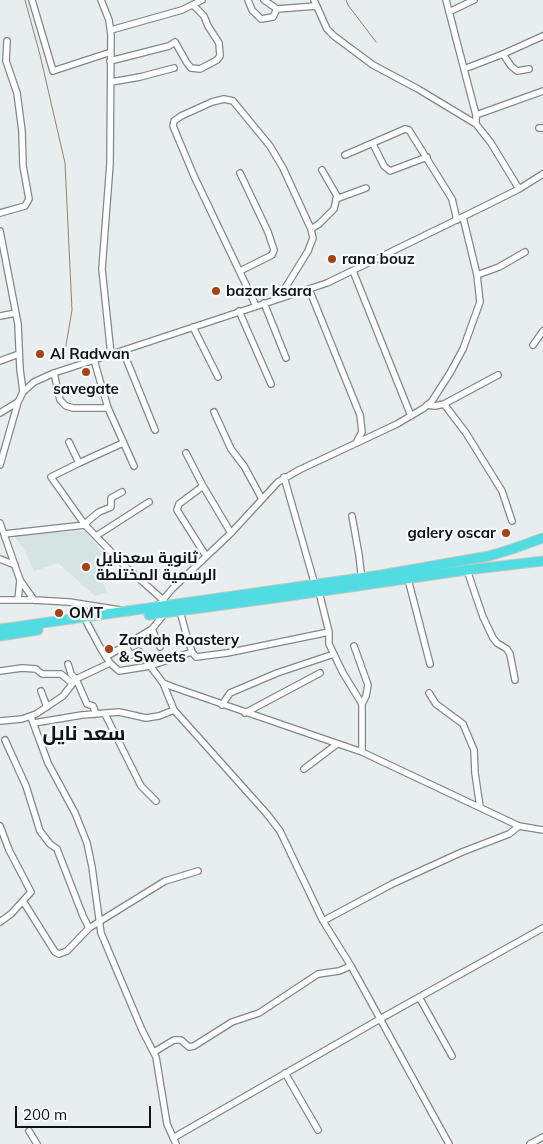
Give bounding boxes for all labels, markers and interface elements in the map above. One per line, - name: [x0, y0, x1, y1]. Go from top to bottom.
- place label: rana bouz: [342, 250, 415, 268]
- marker: rana bouz: [326, 253, 338, 265]
- place label: bazar ksara: [226, 282, 312, 300]
- marker: bazar ksara: [210, 285, 222, 297]
- place label: Al Radwan: [50, 345, 130, 363]
- marker: Al Radwan: [34, 348, 46, 360]
- marker: savegate: [80, 366, 92, 378]
- place label: savegate: [53, 380, 119, 398]
- place label: galery oscar: [408, 524, 496, 542]
- marker: galery oscar: [500, 527, 512, 539]
- place label: ثانوية سعدنايل الرسمية المختلطة: [96, 549, 217, 584]
- marker: ثانوية سعدنايل الرسمية المختلطة: [80, 561, 92, 573]
- place label: OMT: [69, 604, 103, 622]
- marker: OMT: [53, 607, 65, 619]
- place label: Zardah Roastery & Sweets: [119, 631, 239, 666]
- marker: Zardah Roastery & Sweets: [103, 643, 115, 655]
- district label: سعد نايل: [42, 722, 126, 746]
- scale bar: [18, 1096, 154, 1128]
- text: 200 m: [23, 1105, 67, 1124]

